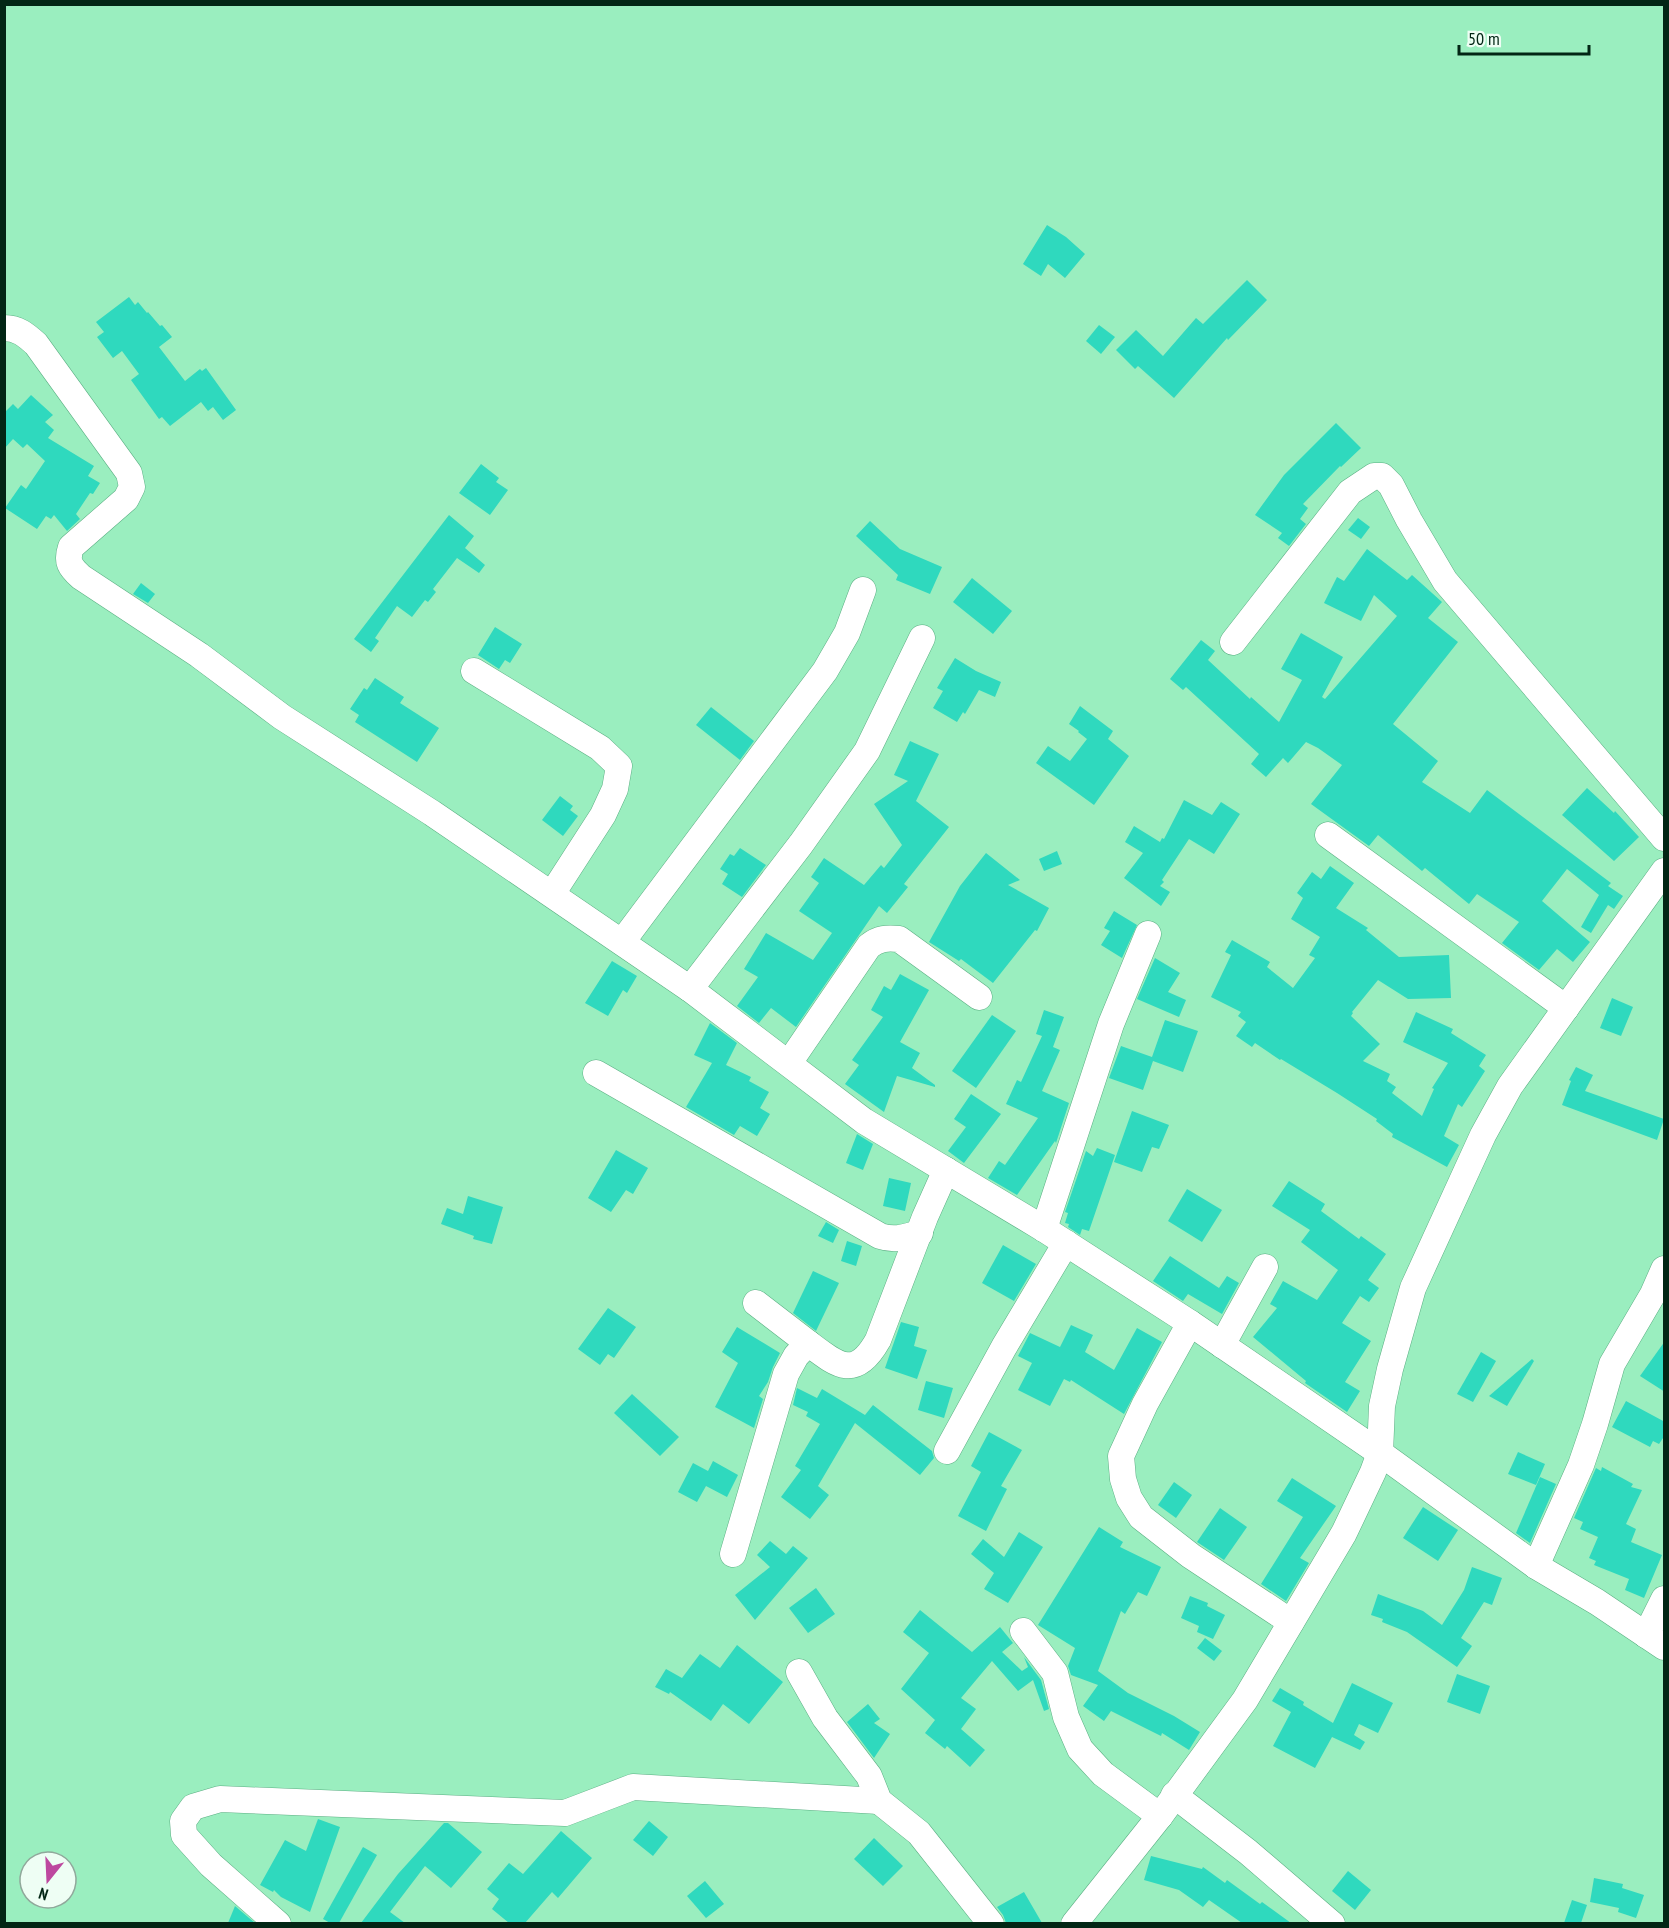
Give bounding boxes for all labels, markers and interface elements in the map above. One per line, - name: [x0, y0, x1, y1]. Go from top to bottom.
- scale bar: [1459, 18, 1590, 56]
- text: 50 m: [1468, 27, 1500, 50]
- north arrow: [18, 1850, 78, 1910]
- text: N: [36, 1883, 51, 1905]

